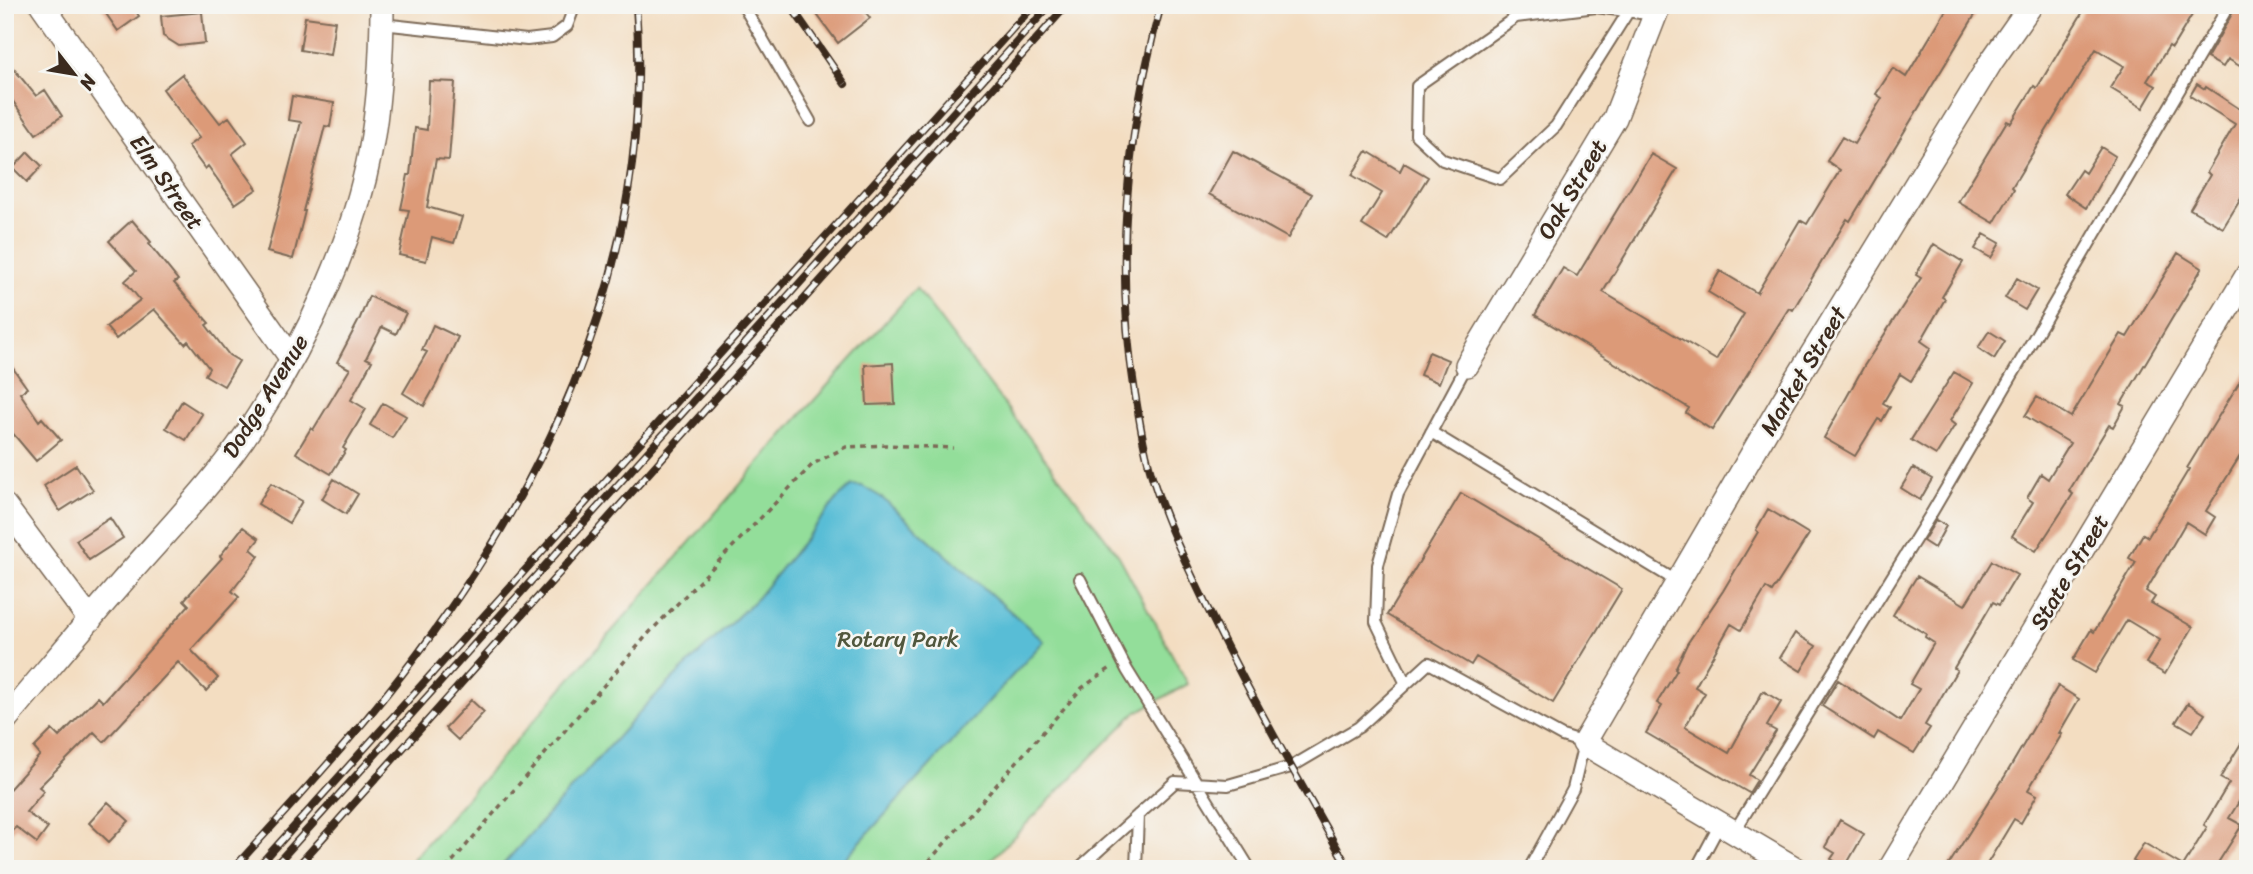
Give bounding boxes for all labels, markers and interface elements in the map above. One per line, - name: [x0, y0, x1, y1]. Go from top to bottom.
- north arrow: [38, 38, 108, 108]
- text: N: [70, 67, 106, 97]
- street label: Elm Street: [118, 126, 215, 239]
- street label: Oak Street: [1526, 131, 1619, 248]
- street label: Market Street: [1748, 297, 1859, 444]
- street label: Dodge Avenue: [211, 326, 320, 467]
- street label: State Street: [2018, 506, 2120, 639]
- park label: Rotary Park: [837, 619, 959, 660]

